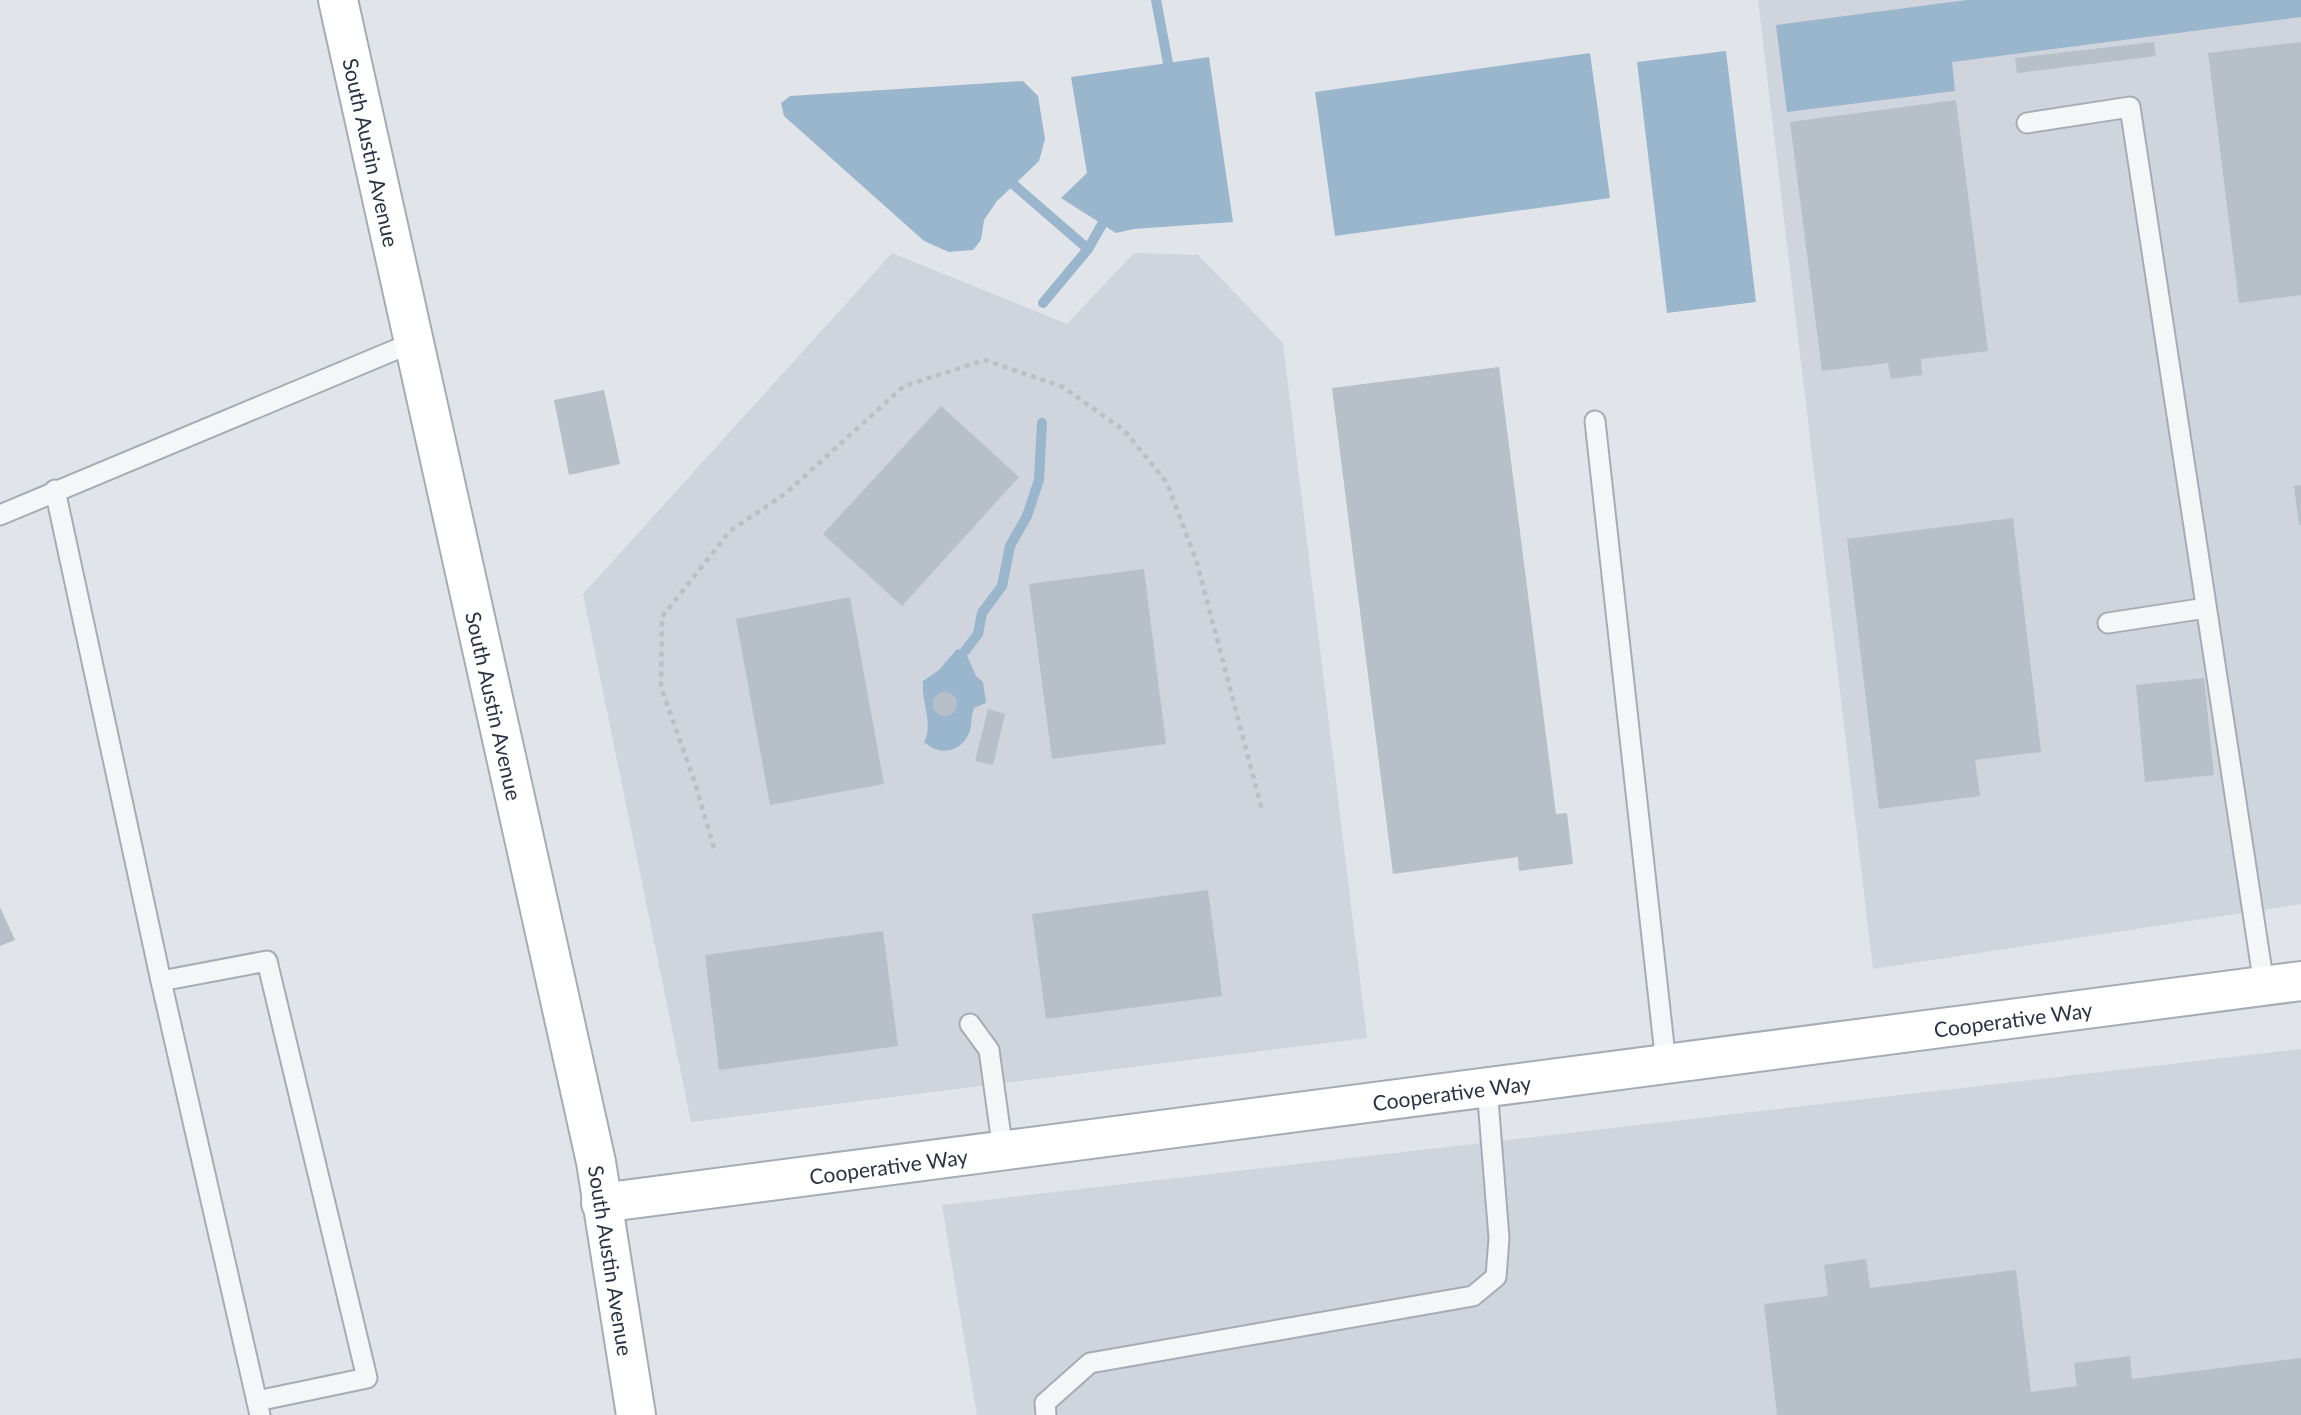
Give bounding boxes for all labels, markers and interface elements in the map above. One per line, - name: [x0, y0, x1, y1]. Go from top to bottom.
- street label: South Austin Avenue: [339, 56, 405, 249]
- street label: South Austin Avenue: [462, 609, 528, 803]
- street label: Cooperative Way: [1932, 996, 2094, 1041]
- street label: Cooperative Way: [1371, 1069, 1533, 1115]
- street label: Cooperative Way: [808, 1143, 969, 1188]
- street label: South Austin Avenue: [584, 1163, 639, 1358]

